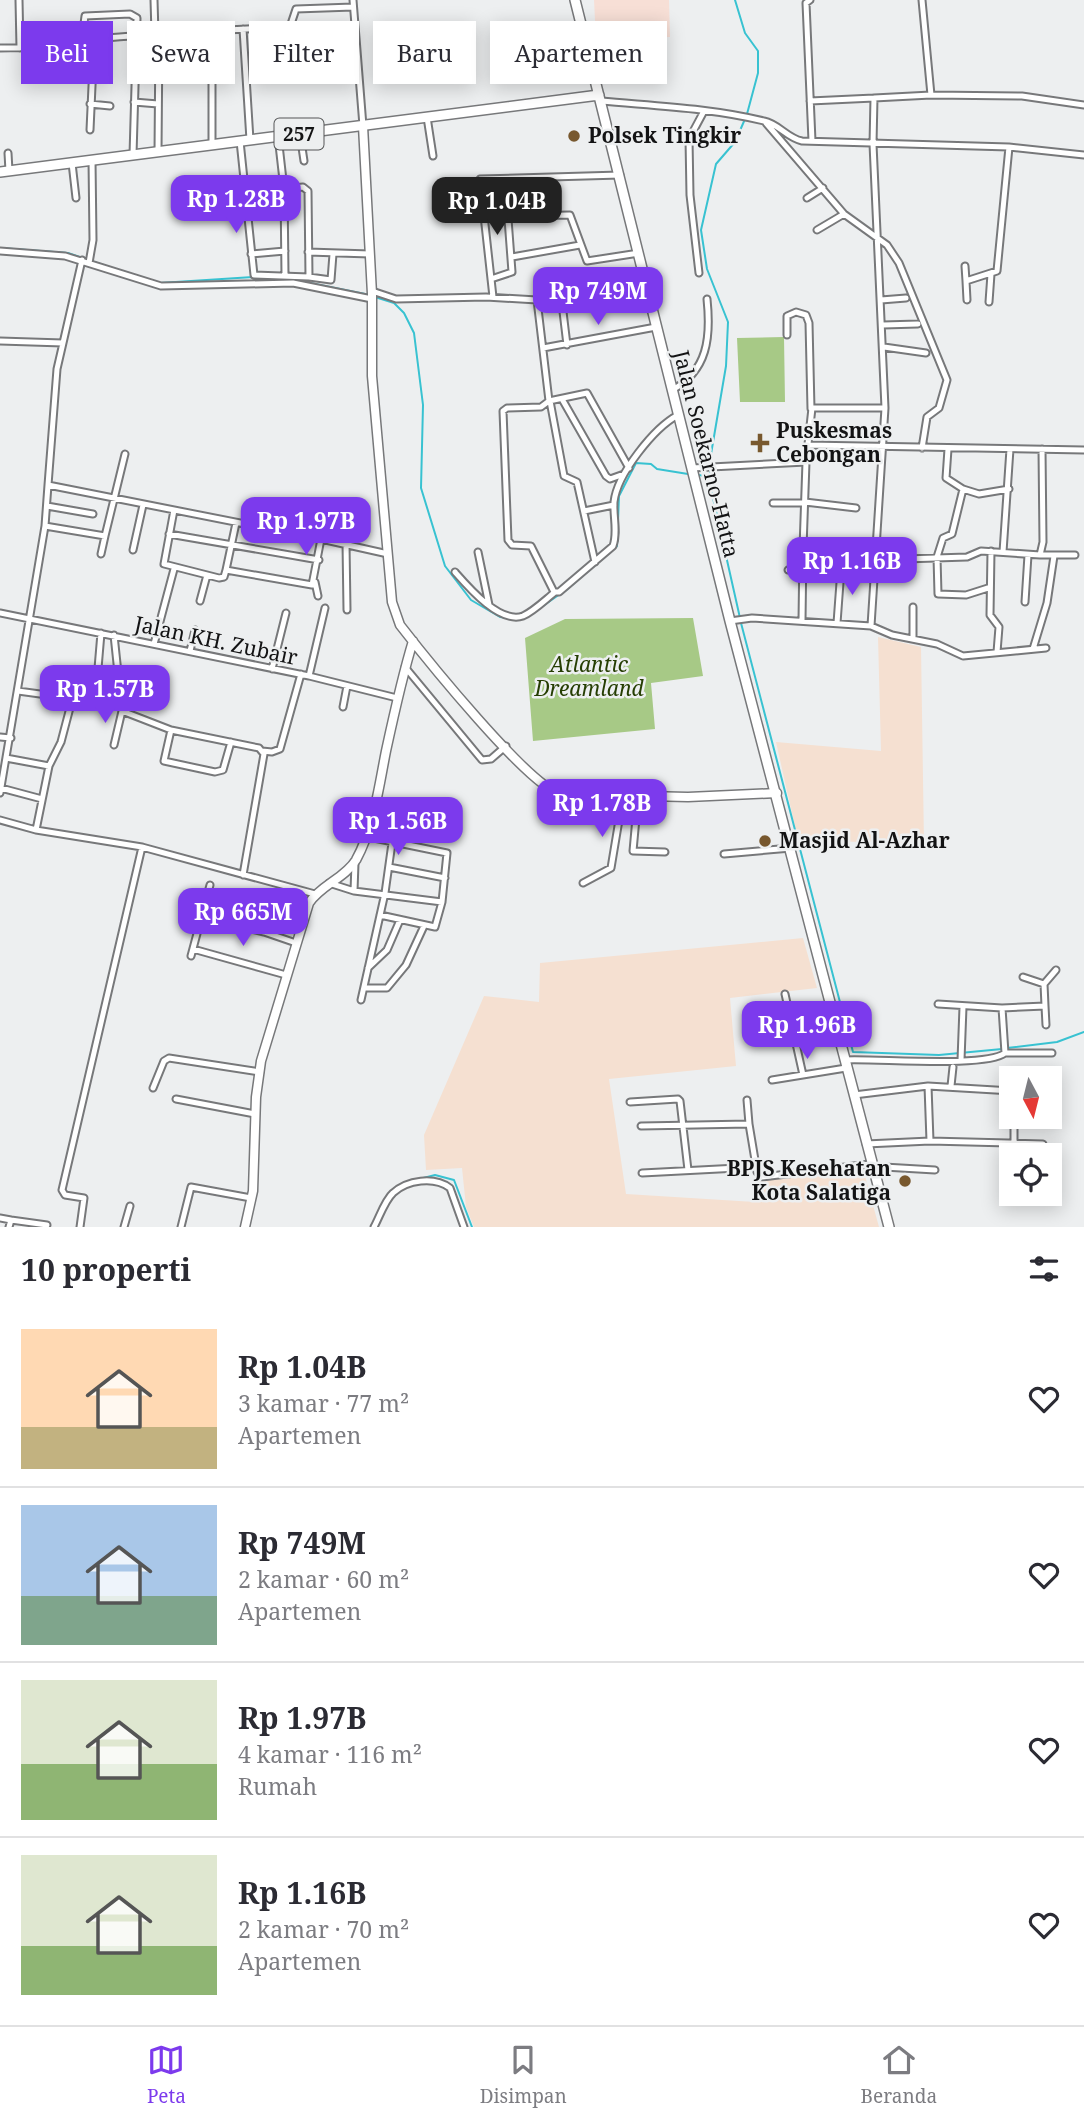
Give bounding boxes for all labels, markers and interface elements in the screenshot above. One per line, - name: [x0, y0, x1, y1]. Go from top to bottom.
- chip: Beli: [21, 21, 113, 84]
- chip: Sewa: [127, 21, 235, 84]
- chip: Filter: [249, 21, 359, 84]
- chip: Baru: [373, 21, 476, 84]
- chip: Apartemen: [490, 21, 667, 84]
- road number: 257: [274, 118, 324, 150]
- place label: Polsek Tingkir: [588, 121, 741, 149]
- marker: Polsek Tingkir: [566, 128, 582, 144]
- pin: Rp 1.28B: [164, 176, 308, 235]
- pin: Rp 1.04B: [425, 177, 569, 237]
- text: Rp 1.28B: [187, 182, 285, 214]
- text: Rp 1.04B: [448, 184, 546, 216]
- pin: Rp 749M: [533, 268, 663, 327]
- text: Rp 749M: [549, 274, 647, 306]
- street label: Jalan Soekarno-Hatta: [667, 346, 746, 560]
- place label: Puskesmas Cebongan: [776, 416, 892, 468]
- marker: Puskesmas Cebongan: [750, 433, 770, 453]
- pin: Rp 1.97B: [234, 498, 378, 557]
- text: Rp 1.97B: [257, 504, 355, 536]
- pin: Rp 1.16B: [780, 538, 924, 597]
- text: Rp 1.16B: [803, 544, 901, 576]
- street label: Jalan KH. Zubair: [131, 609, 300, 671]
- park label: Atlantic Dreamland: [533, 650, 644, 702]
- pin: Rp 1.57B: [33, 666, 177, 725]
- text: Rp 1.57B: [56, 672, 154, 704]
- pin: Rp 1.78B: [530, 780, 674, 839]
- text: Rp 1.78B: [553, 786, 651, 818]
- pin: Rp 1.56B: [326, 798, 470, 857]
- text: Rp 1.56B: [349, 804, 447, 836]
- place label: Masjid Al-Azhar: [779, 826, 950, 854]
- marker: Masjid Al-Azhar: [757, 833, 773, 849]
- pin: Rp 665M: [178, 888, 308, 948]
- text: Rp 665M: [194, 895, 292, 927]
- pin: Rp 1.96B: [735, 1002, 879, 1061]
- text: Rp 1.96B: [758, 1008, 856, 1040]
- north arrow: [999, 1066, 1062, 1129]
- map controls: [999, 1066, 1062, 1206]
- button: locate: [999, 1143, 1062, 1206]
- place label: BPJS Kesehatan Kota Salatiga: [727, 1154, 891, 1206]
- marker: BPJS Kesehatan Kota Salatiga: [897, 1173, 913, 1189]
- text: 10 properti: [21, 1249, 191, 1290]
- icon: filters: [1025, 1250, 1063, 1288]
- text: Rp 1.04B: [238, 1346, 366, 1387]
- icon: home: [77, 1357, 161, 1441]
- icon: heart: [1025, 1380, 1063, 1418]
- text: 3 kamar · 77 m²: [238, 1387, 409, 1419]
- text: Apartemen: [238, 1419, 361, 1451]
- text: Rp 749M: [238, 1522, 366, 1563]
- icon: home: [77, 1533, 161, 1617]
- icon: heart: [1025, 1556, 1063, 1594]
- text: 2 kamar · 60 m²: [238, 1563, 409, 1595]
- text: Apartemen: [238, 1595, 361, 1627]
- text: Rp 1.97B: [238, 1697, 366, 1738]
- icon: home: [77, 1708, 161, 1792]
- icon: heart: [1025, 1731, 1063, 1769]
- text: 4 kamar · 116 m²: [238, 1738, 422, 1770]
- text: Rumah: [238, 1770, 317, 1802]
- text: Rp 1.16B: [238, 1872, 366, 1913]
- icon: home: [77, 1883, 161, 1967]
- icon: heart: [1025, 1906, 1063, 1944]
- text: 2 kamar · 70 m²: [238, 1913, 409, 1945]
- text: Apartemen: [238, 1945, 361, 1977]
- tab: Peta: [147, 2041, 186, 2109]
- tab: Disimpan: [480, 2041, 567, 2109]
- tab: Beranda: [861, 2041, 937, 2109]

